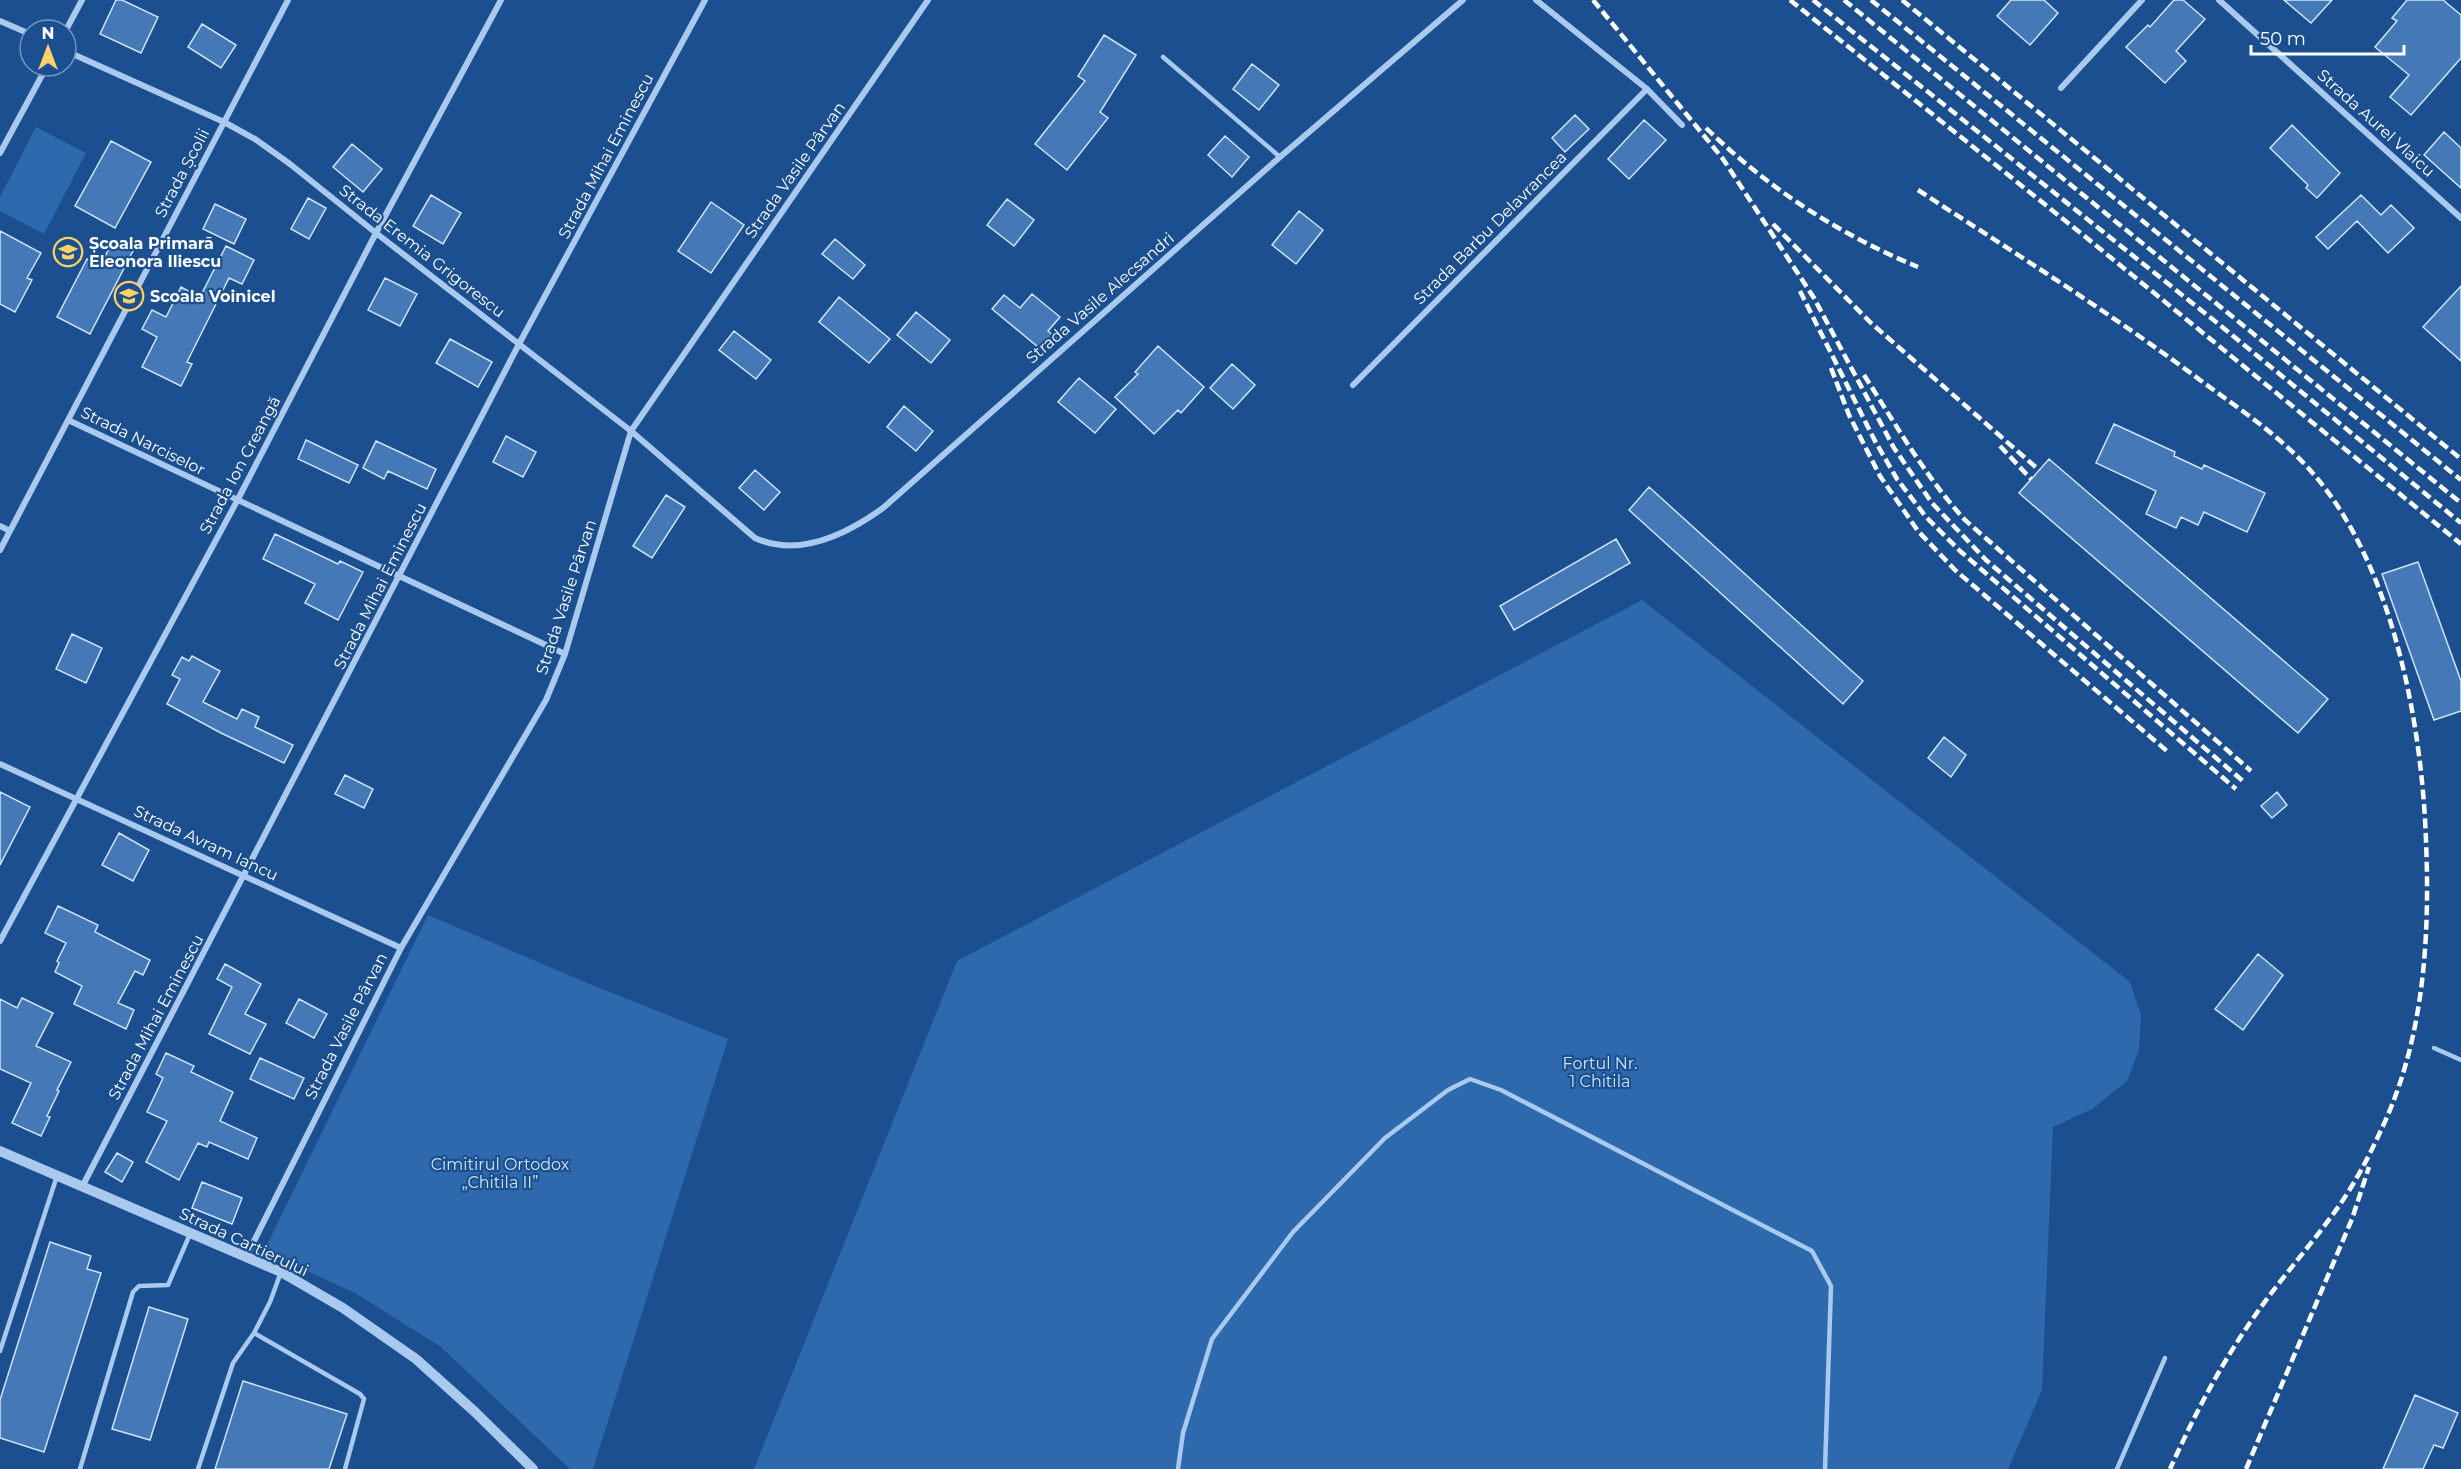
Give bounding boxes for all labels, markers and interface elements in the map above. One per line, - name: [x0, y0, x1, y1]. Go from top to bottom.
- north arrow: [18, 18, 78, 78]
- scale bar: [2251, 18, 2404, 56]
- text: N: [42, 24, 54, 43]
- text: 50 m: [2260, 28, 2306, 50]
- street label: Strada Aurel Vlaicu: [2313, 65, 2439, 181]
- street label: Strada Mihai Eminescu: [554, 70, 658, 242]
- street label: Strada Vasile Pârvan: [741, 98, 849, 242]
- street label: Strada Școlii: [151, 125, 214, 221]
- street label: Strada Barbu Delavrancea: [1410, 148, 1570, 308]
- street label: Strada Eremia Grigorescu: [335, 180, 509, 322]
- street label: Strada Vasile Alecsandri: [1022, 229, 1178, 367]
- place label: Școala Primară Eleonora Iliescu: [89, 234, 221, 271]
- school or university icon: Școala Primară Eleonora Iliescu: [52, 236, 84, 268]
- school or university icon: Scoala Voinicel: [113, 280, 145, 312]
- place label: Scoala Voinicel: [150, 287, 275, 306]
- street label: Strada Ion Creangă: [196, 393, 284, 537]
- street label: Strada Narciselor: [78, 403, 208, 479]
- street label: Strada Mihai Eminescu: [330, 500, 430, 672]
- street label: Strada Vasile Pârvan: [532, 517, 600, 677]
- street label: Strada Avram Iancu: [131, 801, 281, 885]
- street label: Strada Mihai Eminescu: [104, 931, 208, 1103]
- street label: Strada Vasile Pârvan: [301, 950, 391, 1102]
- park label: Fortul Nr. 1 Chitila: [1563, 1054, 1637, 1091]
- park label: Cimitirul Ortodox „Chitila II”: [431, 1155, 570, 1192]
- street label: Strada Cartierului: [176, 1204, 312, 1280]

